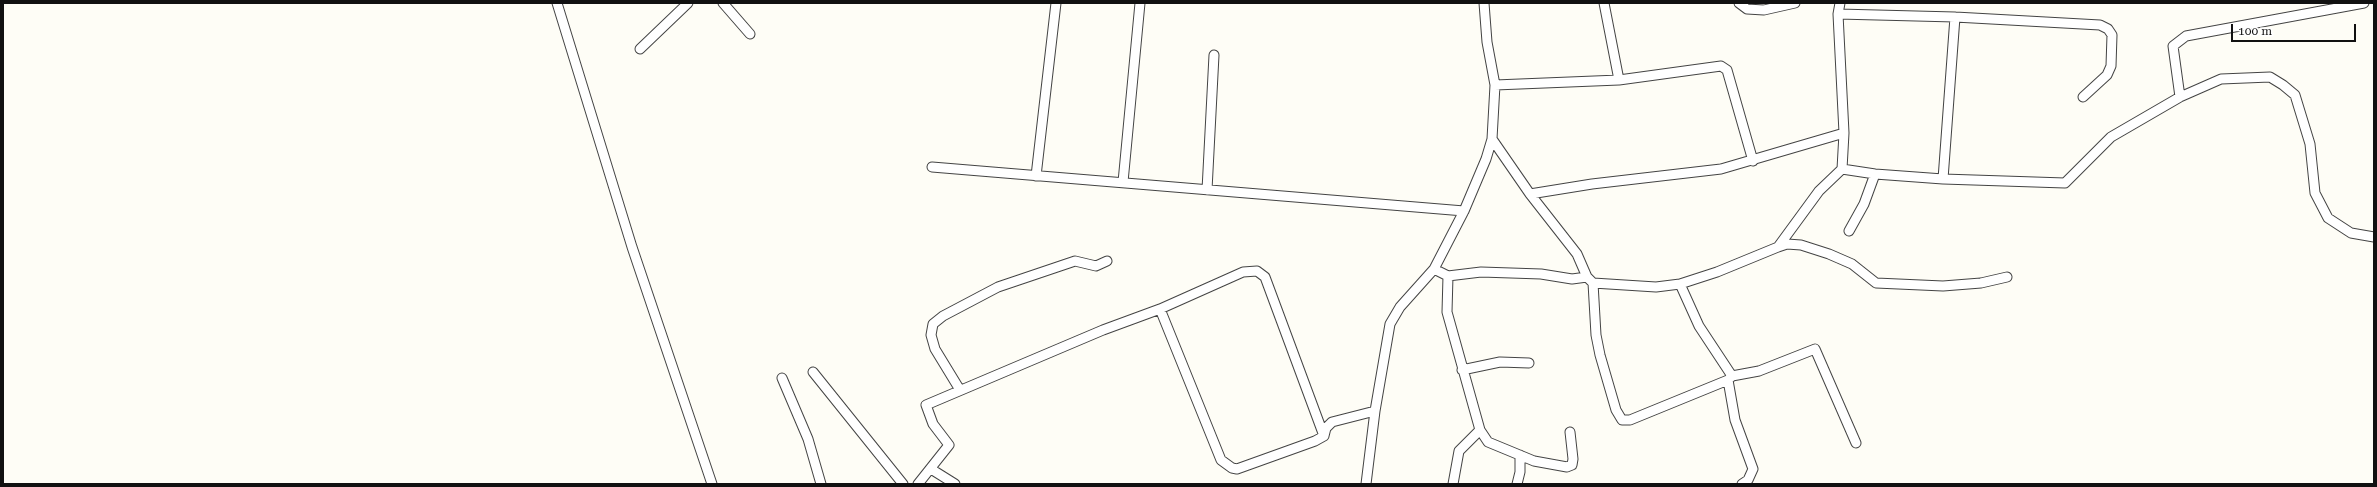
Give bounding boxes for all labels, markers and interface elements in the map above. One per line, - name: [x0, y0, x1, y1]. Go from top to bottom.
- scale bar: [2233, 16, 2358, 42]
- text: 100 m: [2238, 24, 2272, 38]

